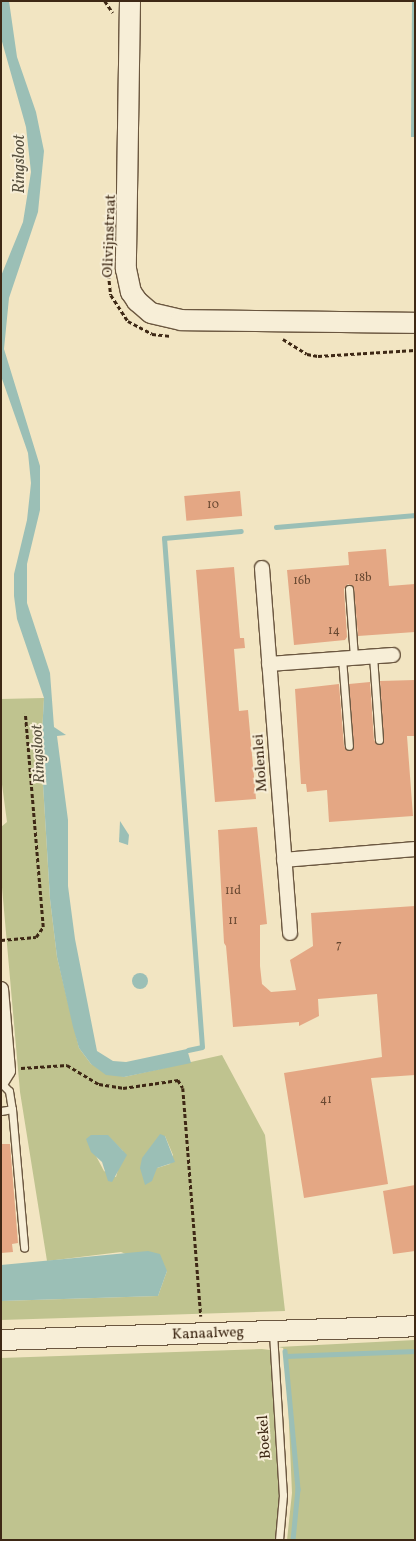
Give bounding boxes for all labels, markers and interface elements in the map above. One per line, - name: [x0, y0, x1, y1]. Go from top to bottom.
- water label: Ringsloot: [10, 134, 30, 194]
- street label: Olivijnstraat: [100, 194, 120, 278]
- house number: 10: [207, 499, 219, 513]
- house number: 18b: [354, 572, 372, 586]
- house number: 16b: [293, 575, 311, 589]
- house number: 14: [328, 625, 340, 639]
- water label: Ringsloot: [28, 724, 50, 784]
- street label: Molenlei: [250, 733, 272, 793]
- house number: 11d: [225, 885, 241, 899]
- house number: 11: [228, 915, 238, 929]
- house number: 7: [336, 939, 342, 953]
- house number: 41: [320, 1094, 332, 1108]
- street label: Kanaalweg: [172, 1324, 244, 1344]
- street label: Boekel: [254, 1414, 276, 1460]

